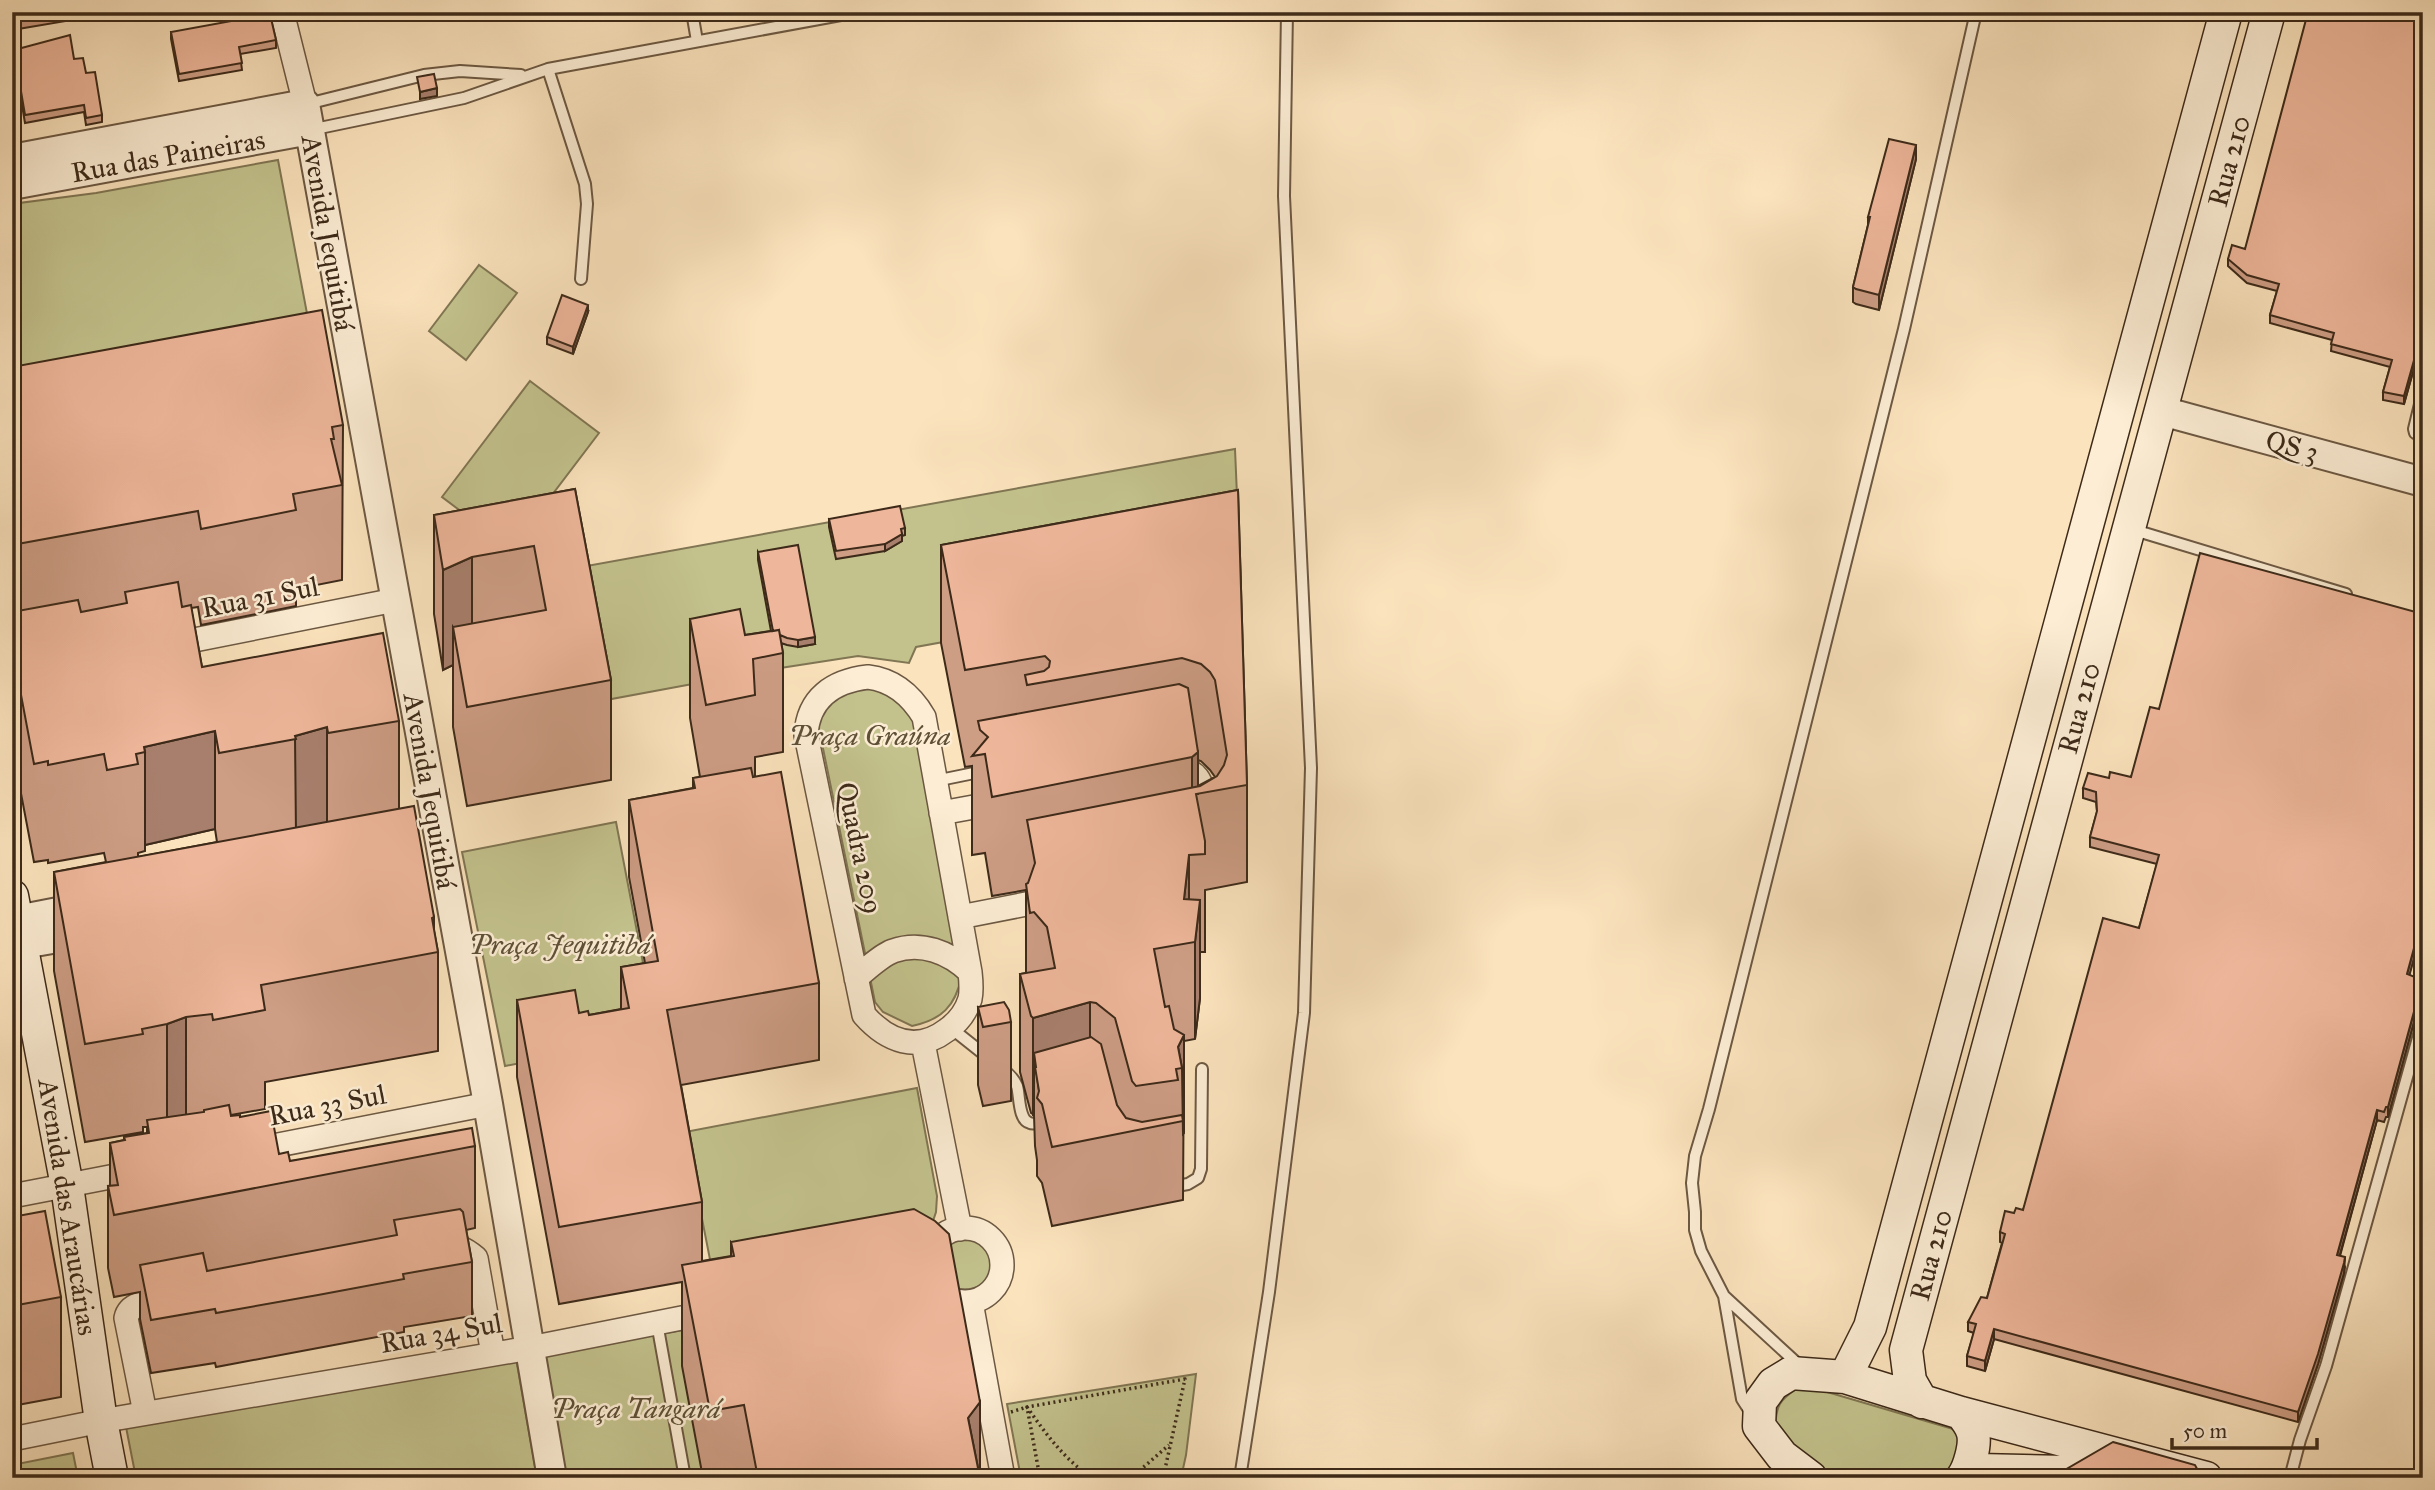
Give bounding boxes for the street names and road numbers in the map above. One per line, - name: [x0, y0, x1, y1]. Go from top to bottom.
- street label: Rua 210: [2200, 111, 2258, 211]
- street label: Rua das Paineiras: [68, 122, 268, 190]
- street label: Avenida Jequitibá: [293, 131, 362, 334]
- street label: QS 3: [2262, 422, 2322, 470]
- street label: Rua 31 Sul: [198, 568, 322, 626]
- street label: Rua 210: [2050, 658, 2108, 758]
- street label: Avenida Jequitibá: [395, 689, 464, 892]
- street label: Quadra 209: [829, 779, 891, 917]
- street label: Avenida das Araucárias: [30, 1075, 106, 1338]
- street label: Rua 33 Sul: [265, 1076, 389, 1134]
- street label: Rua 210: [1902, 1205, 1960, 1305]
- street label: Rua 34 Sul: [377, 1305, 505, 1361]

